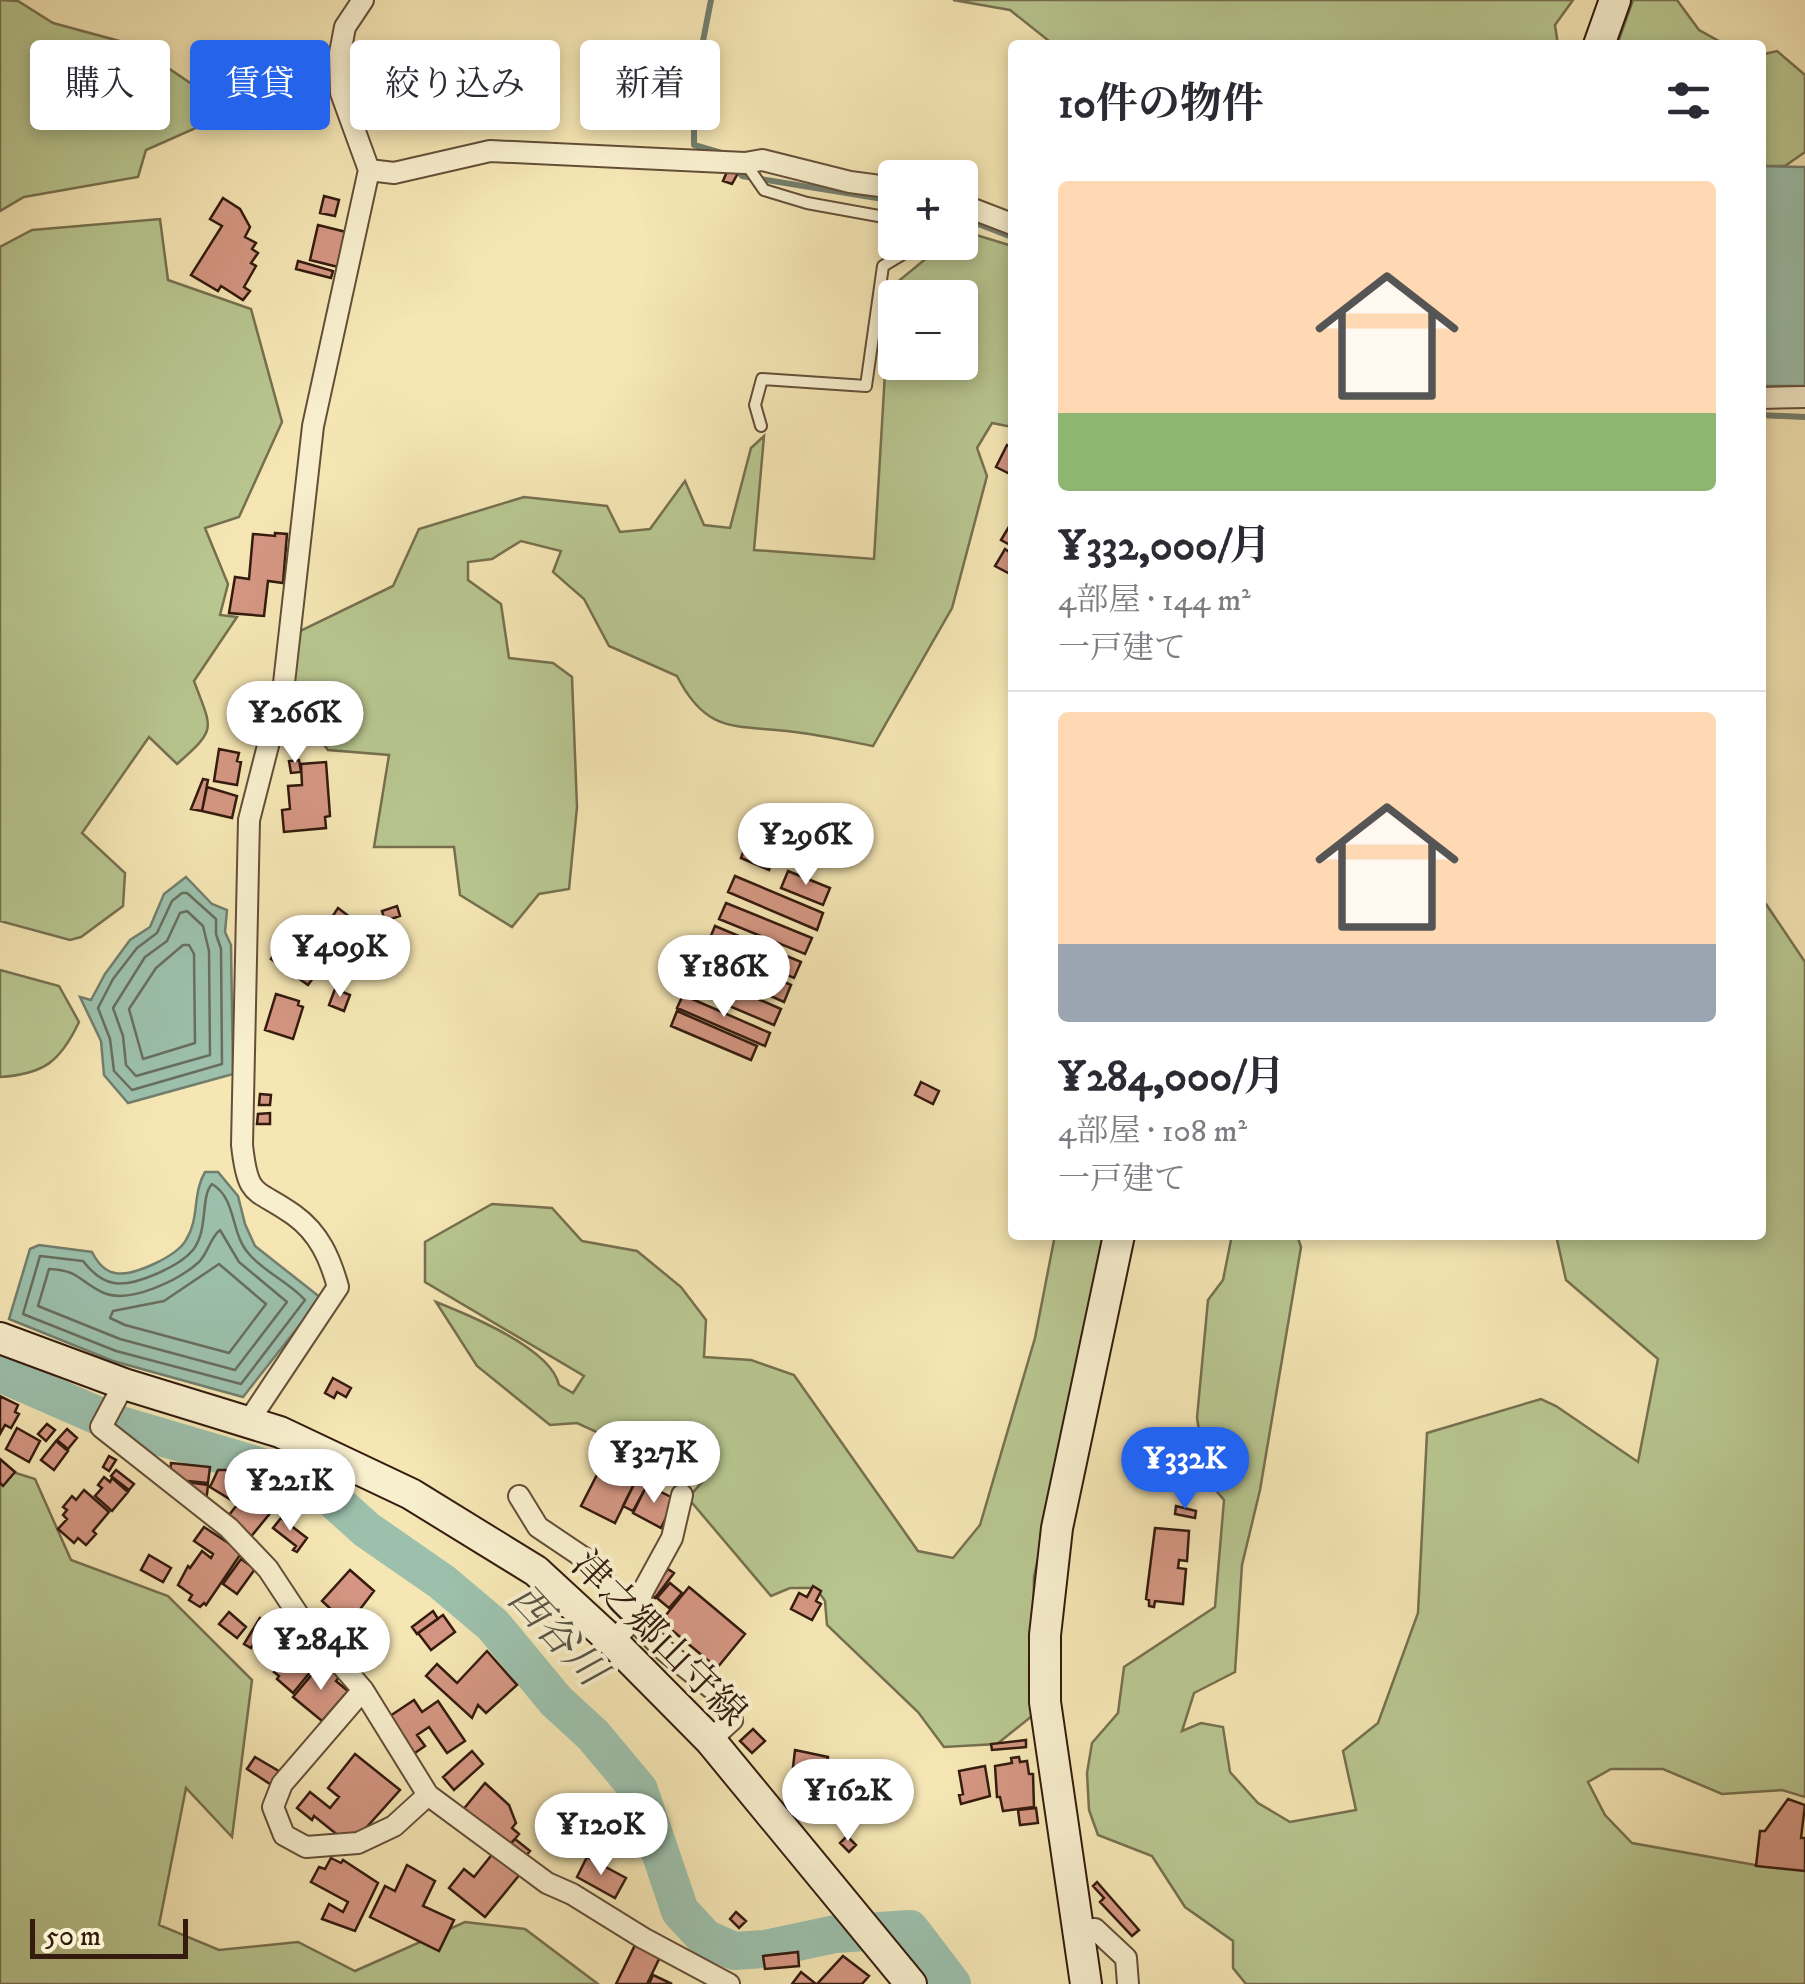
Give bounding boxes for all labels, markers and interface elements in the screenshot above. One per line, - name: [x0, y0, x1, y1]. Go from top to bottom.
- chip: 購入: [30, 40, 170, 130]
- chip: 賃貸: [190, 40, 330, 130]
- chip: 絞り込み: [350, 40, 560, 130]
- chip: 新着: [580, 40, 720, 130]
- icon: filters: [1661, 73, 1716, 128]
- text: 10件の物件: [1058, 79, 1264, 131]
- map controls: [878, 160, 978, 380]
- button: +: [878, 160, 978, 260]
- icon: home: [1297, 246, 1477, 426]
- button: −: [878, 280, 978, 380]
- text: ¥332,000/月: [1058, 521, 1271, 573]
- text: 4部屋 · 144 m²: [1058, 581, 1251, 621]
- text: 一戸建て: [1058, 629, 1186, 669]
- pin: ¥266K: [225, 681, 365, 766]
- text: ¥266K: [249, 693, 341, 733]
- icon: home: [1297, 777, 1477, 957]
- pin: ¥296K: [736, 803, 876, 888]
- text: ¥296K: [760, 815, 852, 855]
- pin: ¥409K: [270, 915, 410, 1000]
- text: ¥409K: [292, 927, 388, 967]
- pin: ¥186K: [654, 935, 794, 1020]
- text: ¥186K: [680, 947, 768, 987]
- text: ¥284,000/月: [1058, 1052, 1286, 1104]
- text: 4部屋 · 108 m²: [1058, 1112, 1247, 1152]
- text: 一戸建て: [1058, 1160, 1186, 1200]
- pin: ¥327K: [584, 1421, 724, 1506]
- pin: ¥332K: [1115, 1427, 1255, 1512]
- text: ¥327K: [610, 1433, 698, 1473]
- text: ¥332K: [1143, 1439, 1227, 1479]
- pin: ¥221K: [220, 1449, 360, 1534]
- text: ¥221K: [246, 1461, 334, 1501]
- street label: 津之郷山守線: [561, 1542, 756, 1737]
- water label: 西谷川: [497, 1575, 618, 1700]
- pin: ¥284K: [251, 1608, 391, 1693]
- text: ¥284K: [274, 1620, 368, 1660]
- pin: ¥162K: [778, 1759, 918, 1844]
- text: ¥162K: [804, 1771, 892, 1811]
- pin: ¥120K: [531, 1793, 671, 1878]
- text: ¥120K: [557, 1805, 645, 1845]
- scale bar: [30, 1914, 188, 1958]
- text: 50 m: [45, 1919, 101, 1954]

